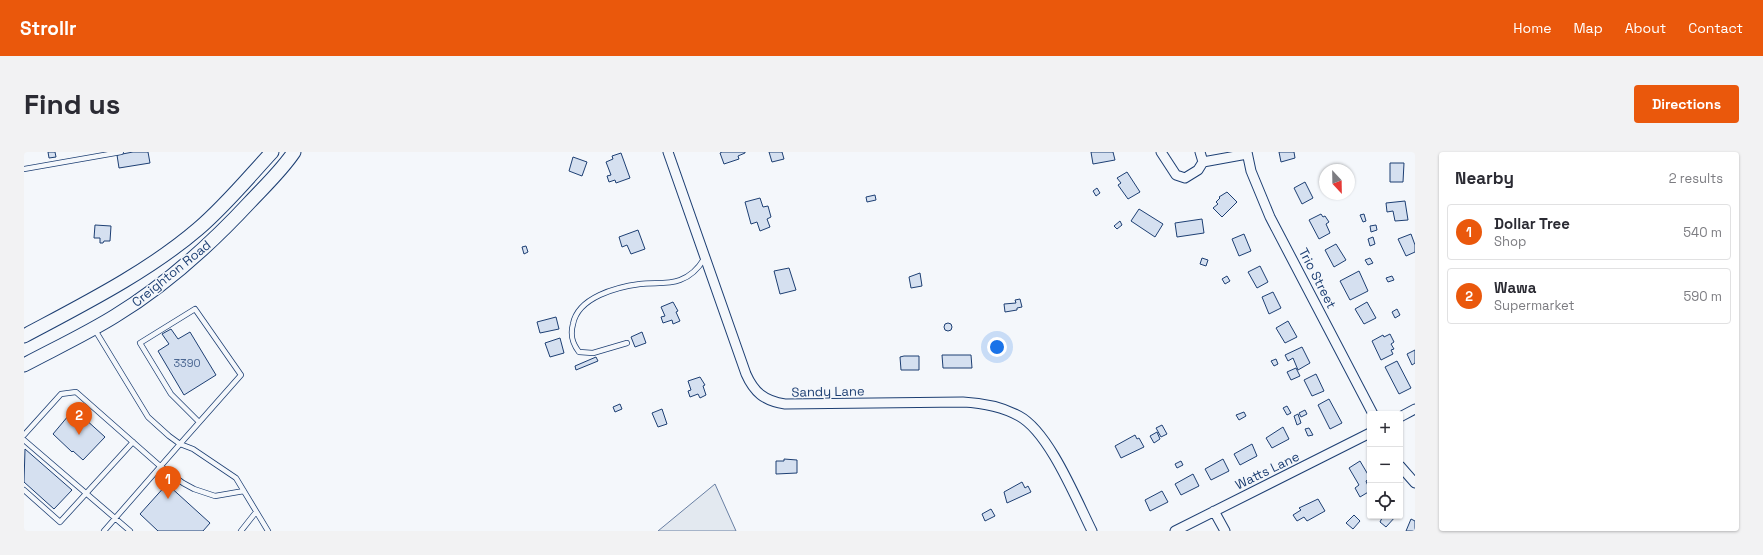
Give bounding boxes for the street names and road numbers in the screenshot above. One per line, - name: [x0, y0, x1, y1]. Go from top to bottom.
- street label: Creighton Road: [128, 236, 214, 311]
- street label: Trio Street: [1295, 245, 1340, 311]
- street label: Sandy Lane: [791, 382, 865, 401]
- street label: Watts Lane: [1232, 448, 1302, 493]

